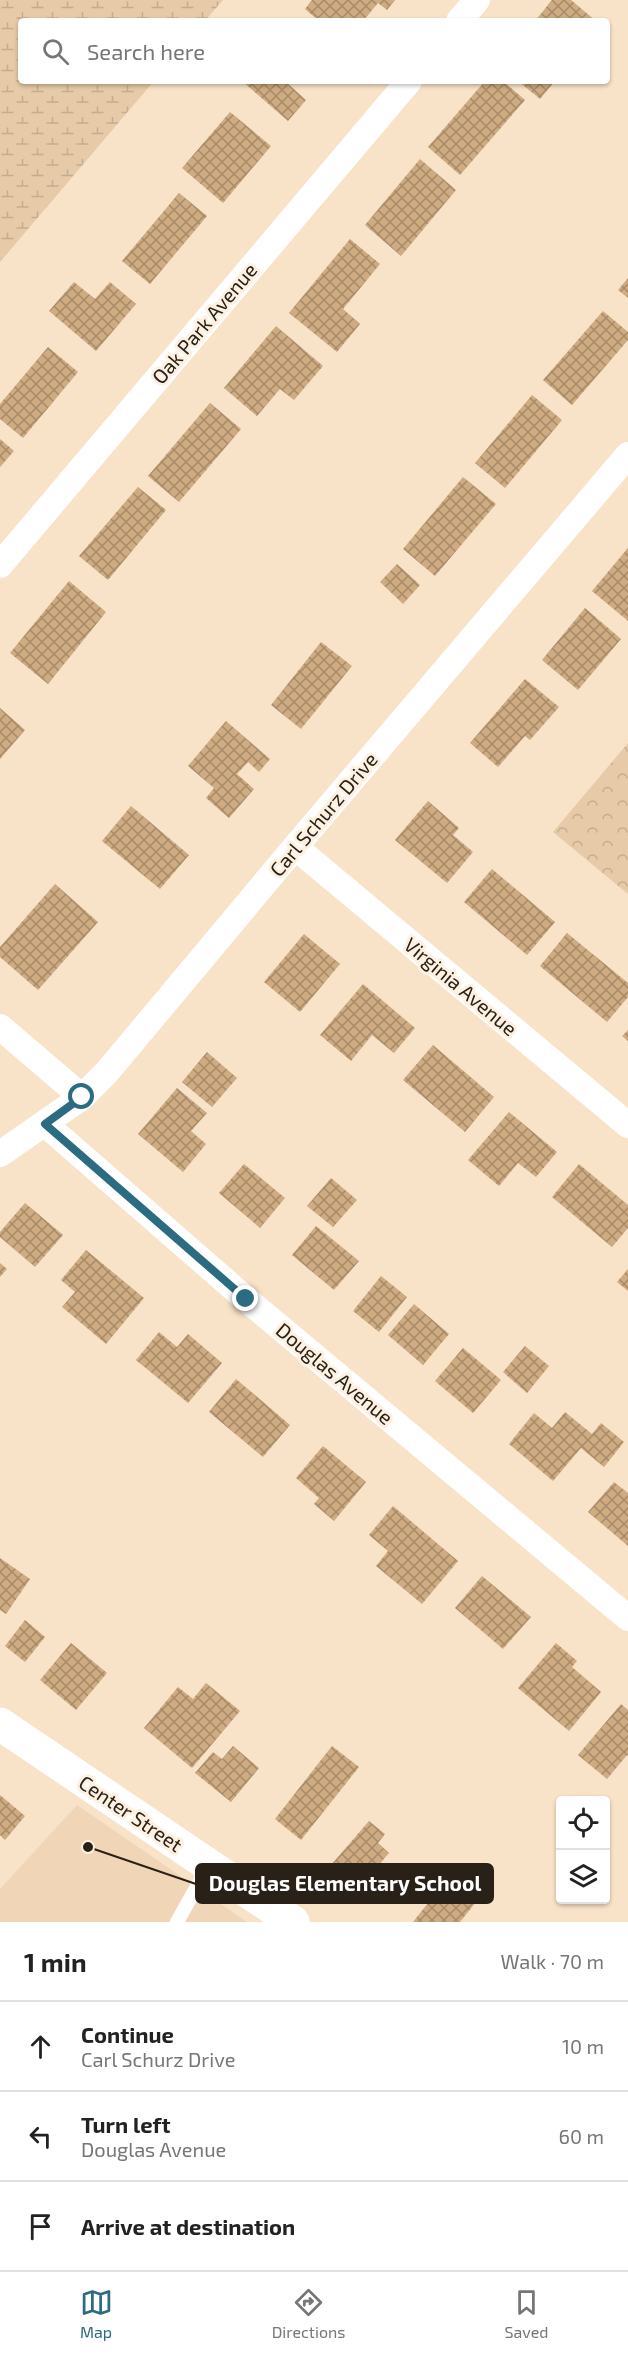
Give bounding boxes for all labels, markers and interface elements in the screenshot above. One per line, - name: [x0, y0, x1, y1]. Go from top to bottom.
- search box: [18, 18, 610, 84]
- icon: search: [39, 35, 72, 68]
- text: Search here: [87, 38, 205, 64]
- street label: Oak Park Avenue: [146, 258, 262, 388]
- street label: Carl Schurz Drive: [264, 747, 382, 881]
- street label: Virginia Avenue: [400, 932, 522, 1040]
- route start: [68, 1083, 94, 1109]
- route end: [232, 1285, 258, 1311]
- street label: Douglas Avenue: [272, 1317, 398, 1429]
- street label: Center Street: [75, 1770, 188, 1857]
- map controls: [556, 1796, 610, 1904]
- button: locate: [556, 1796, 610, 1850]
- button: layers: [556, 1850, 610, 1904]
- callout: Douglas Elementary School: [196, 1864, 493, 1903]
- text: Douglas Elementary School: [209, 1870, 481, 1896]
- text: 1 min: [24, 1946, 87, 1977]
- text: Walk · 70 m: [500, 1949, 604, 1973]
- text: Continue: [81, 2021, 174, 2047]
- icon: ahead: [24, 2030, 57, 2063]
- text: 10 m: [562, 2034, 604, 2058]
- text: Carl Schurz Drive: [81, 2047, 235, 2071]
- text: Turn left: [81, 2111, 170, 2137]
- icon: left: [24, 2120, 57, 2153]
- text: 60 m: [559, 2124, 604, 2148]
- text: Douglas Avenue: [81, 2137, 226, 2161]
- icon: arrive: [24, 2210, 57, 2243]
- text: Arrive at destination: [81, 2213, 295, 2239]
- tab: Map: [80, 2286, 113, 2341]
- tab: Directions: [272, 2286, 345, 2341]
- tab: Saved: [505, 2286, 548, 2341]

